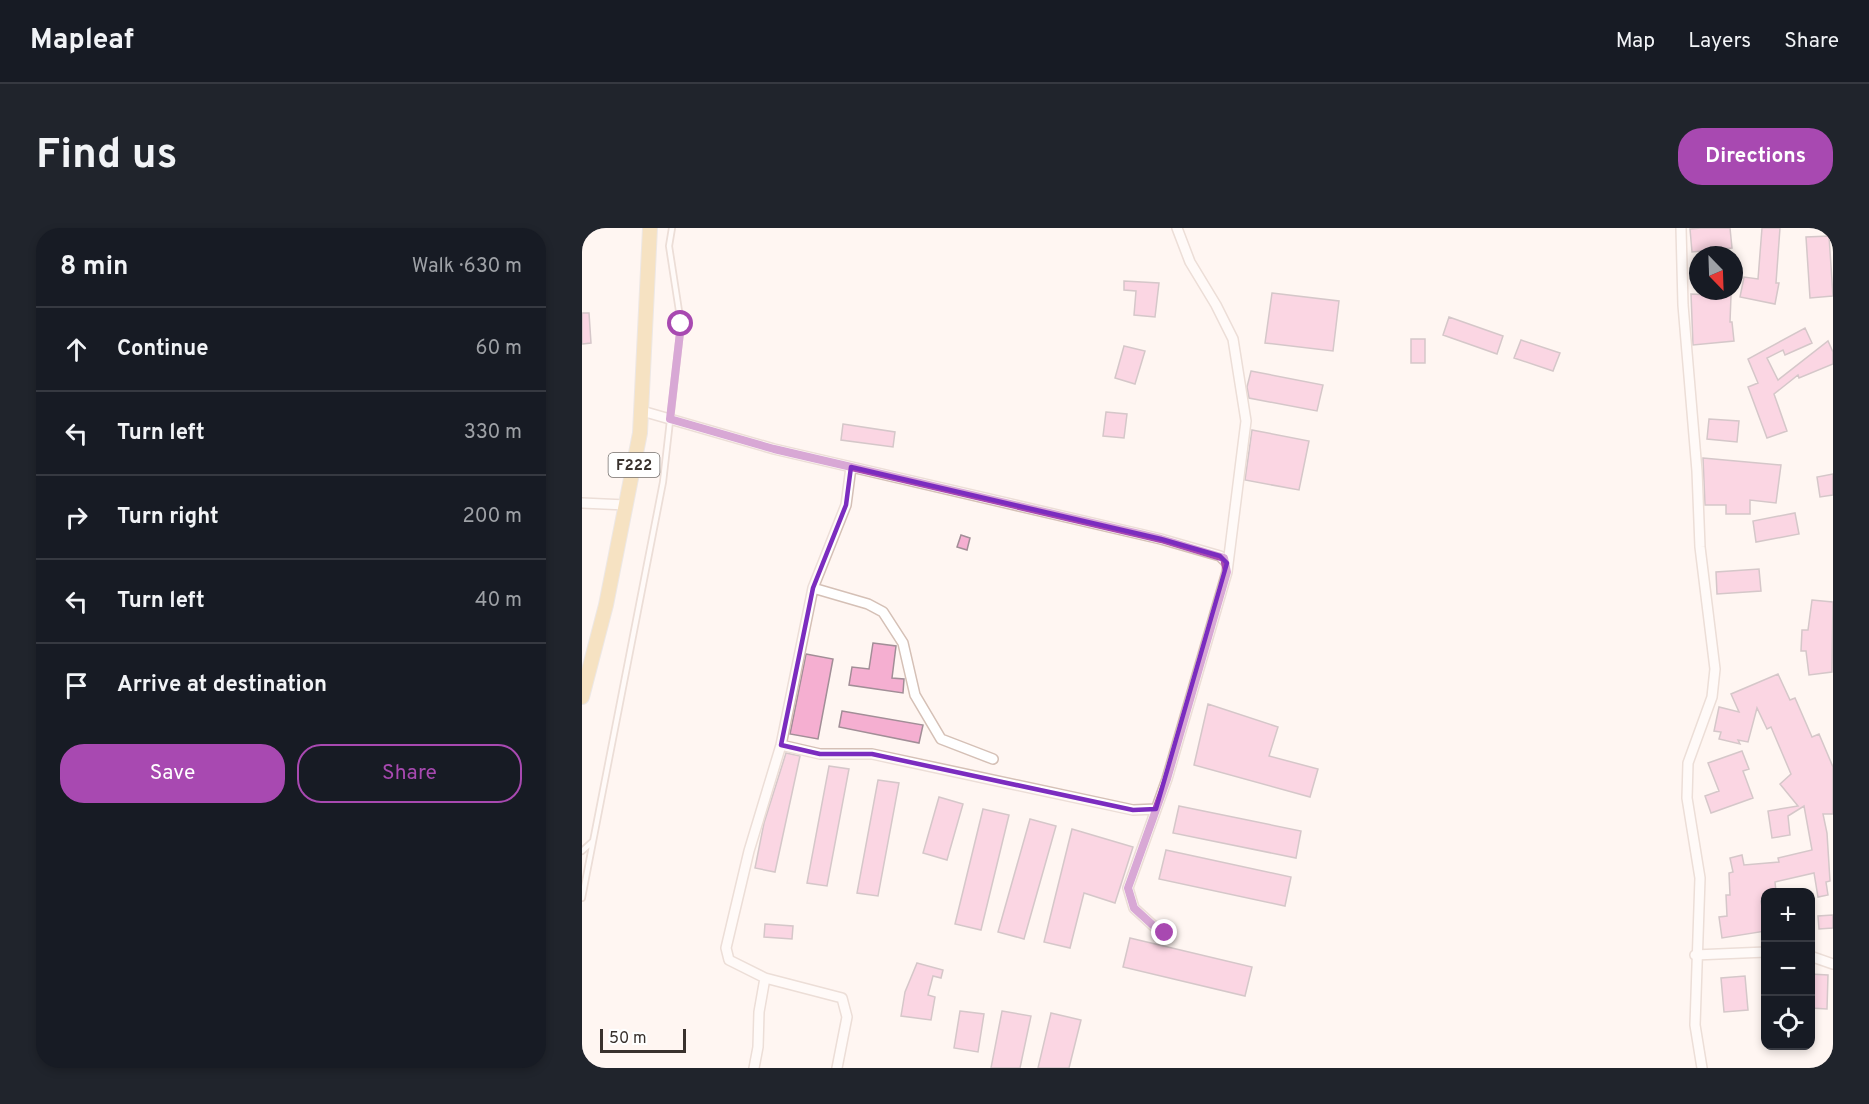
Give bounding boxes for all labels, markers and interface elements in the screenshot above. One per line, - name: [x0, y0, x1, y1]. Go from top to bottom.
- text: Mapleaf: [30, 23, 134, 59]
- text: Map: [1616, 28, 1655, 55]
- text: Layers: [1688, 28, 1751, 55]
- text: Share: [1784, 28, 1839, 55]
- button: Directions: [1678, 128, 1833, 185]
- text: Find us: [36, 130, 177, 183]
- north arrow: [1689, 246, 1743, 300]
- text: 8 min: [60, 251, 128, 284]
- text: Walk · 630 m: [412, 254, 522, 280]
- route start: [667, 310, 693, 336]
- icon: ahead: [60, 333, 93, 366]
- text: Continue: [117, 336, 208, 363]
- text: 60 m: [476, 336, 522, 362]
- icon: left: [60, 417, 93, 450]
- text: Turn left: [117, 420, 205, 447]
- text: 330 m: [464, 420, 522, 446]
- road number: F222: [608, 453, 660, 477]
- icon: right: [60, 501, 93, 534]
- text: Turn right: [117, 504, 219, 531]
- text: 200 m: [463, 504, 522, 530]
- icon: left: [60, 585, 93, 618]
- text: Turn left: [117, 588, 205, 615]
- text: 40 m: [475, 588, 522, 614]
- icon: arrive: [60, 669, 93, 702]
- text: Arrive at destination: [117, 672, 327, 699]
- button: Save: [60, 744, 285, 803]
- button: Share: [297, 744, 522, 803]
- map controls: [1761, 888, 1815, 1050]
- button: +: [1761, 888, 1815, 942]
- route end: [1151, 919, 1177, 945]
- button: −: [1761, 942, 1815, 996]
- button: locate: [1761, 996, 1815, 1050]
- scale bar: [600, 1026, 686, 1054]
- text: 50 m: [609, 1029, 647, 1049]

